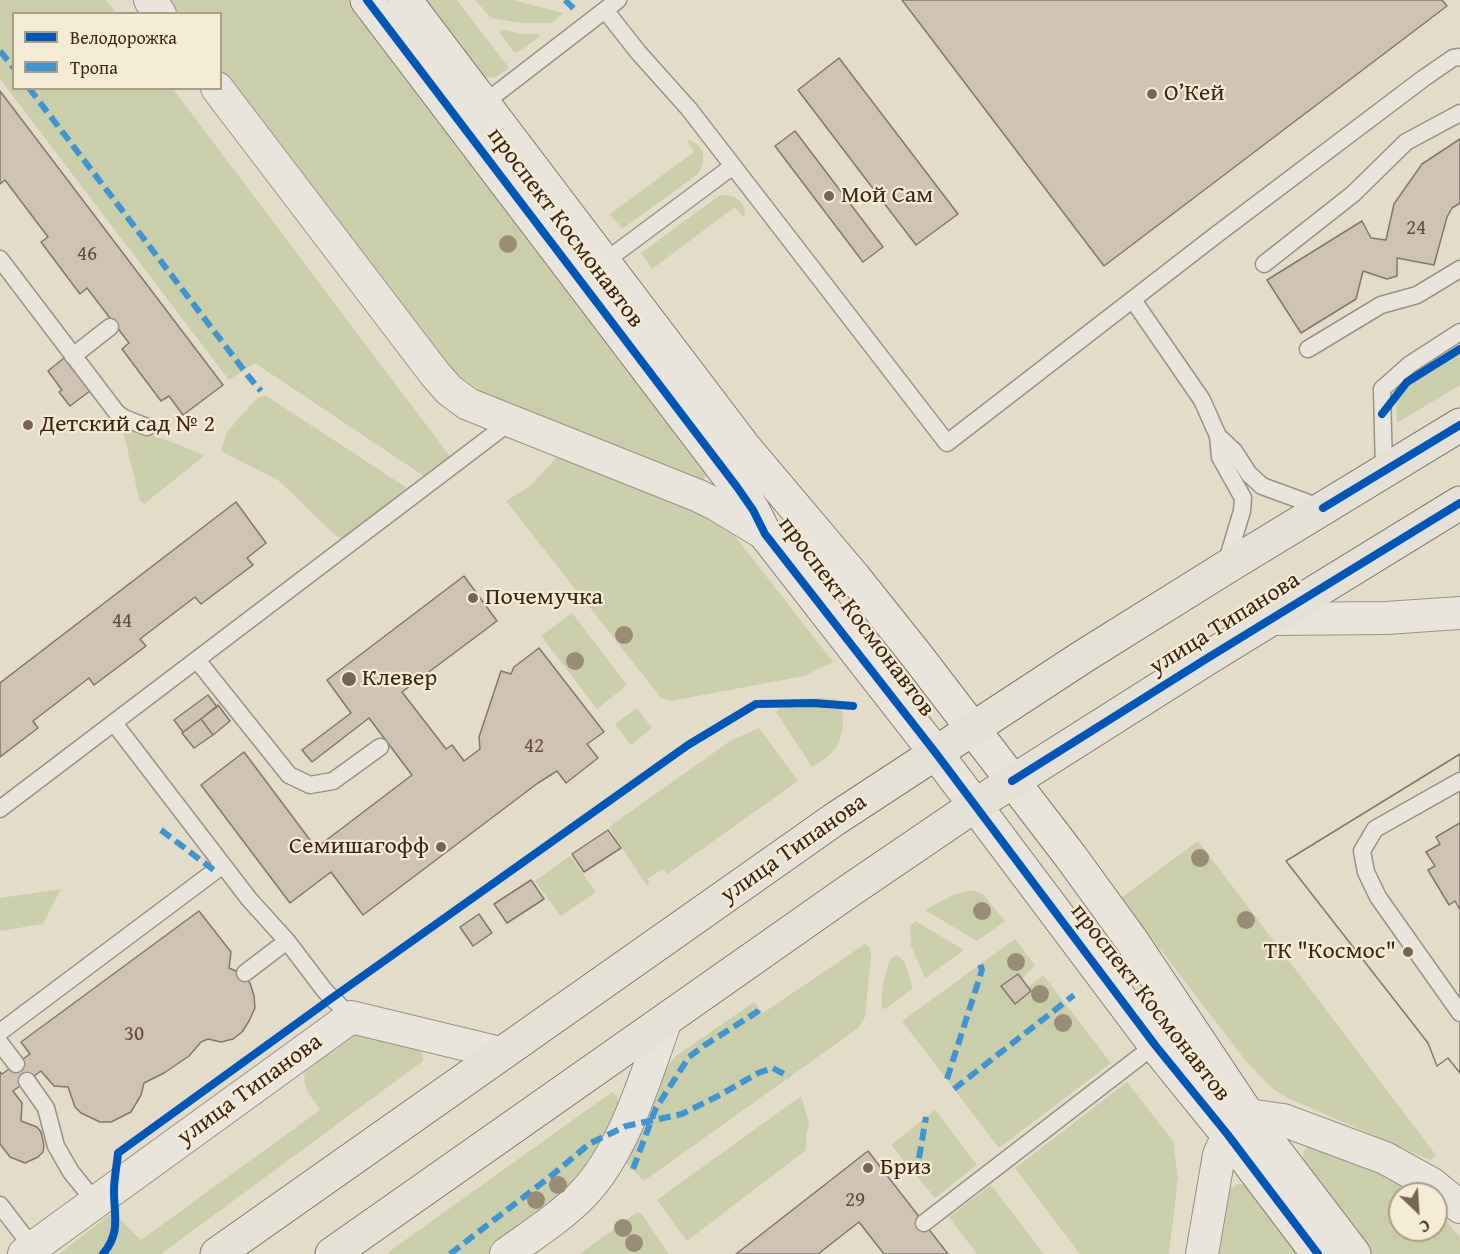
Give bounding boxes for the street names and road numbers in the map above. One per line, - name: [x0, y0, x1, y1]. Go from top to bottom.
- street label: проспект Космонавтов: [480, 122, 650, 334]
- street label: проспект Космонавтов: [771, 511, 941, 723]
- street label: улица Типанова: [1144, 566, 1306, 682]
- street label: улица Типанова: [715, 788, 873, 910]
- street label: проспект Космонавтов: [1064, 898, 1236, 1108]
- street label: улица Типанова: [172, 1028, 328, 1152]

